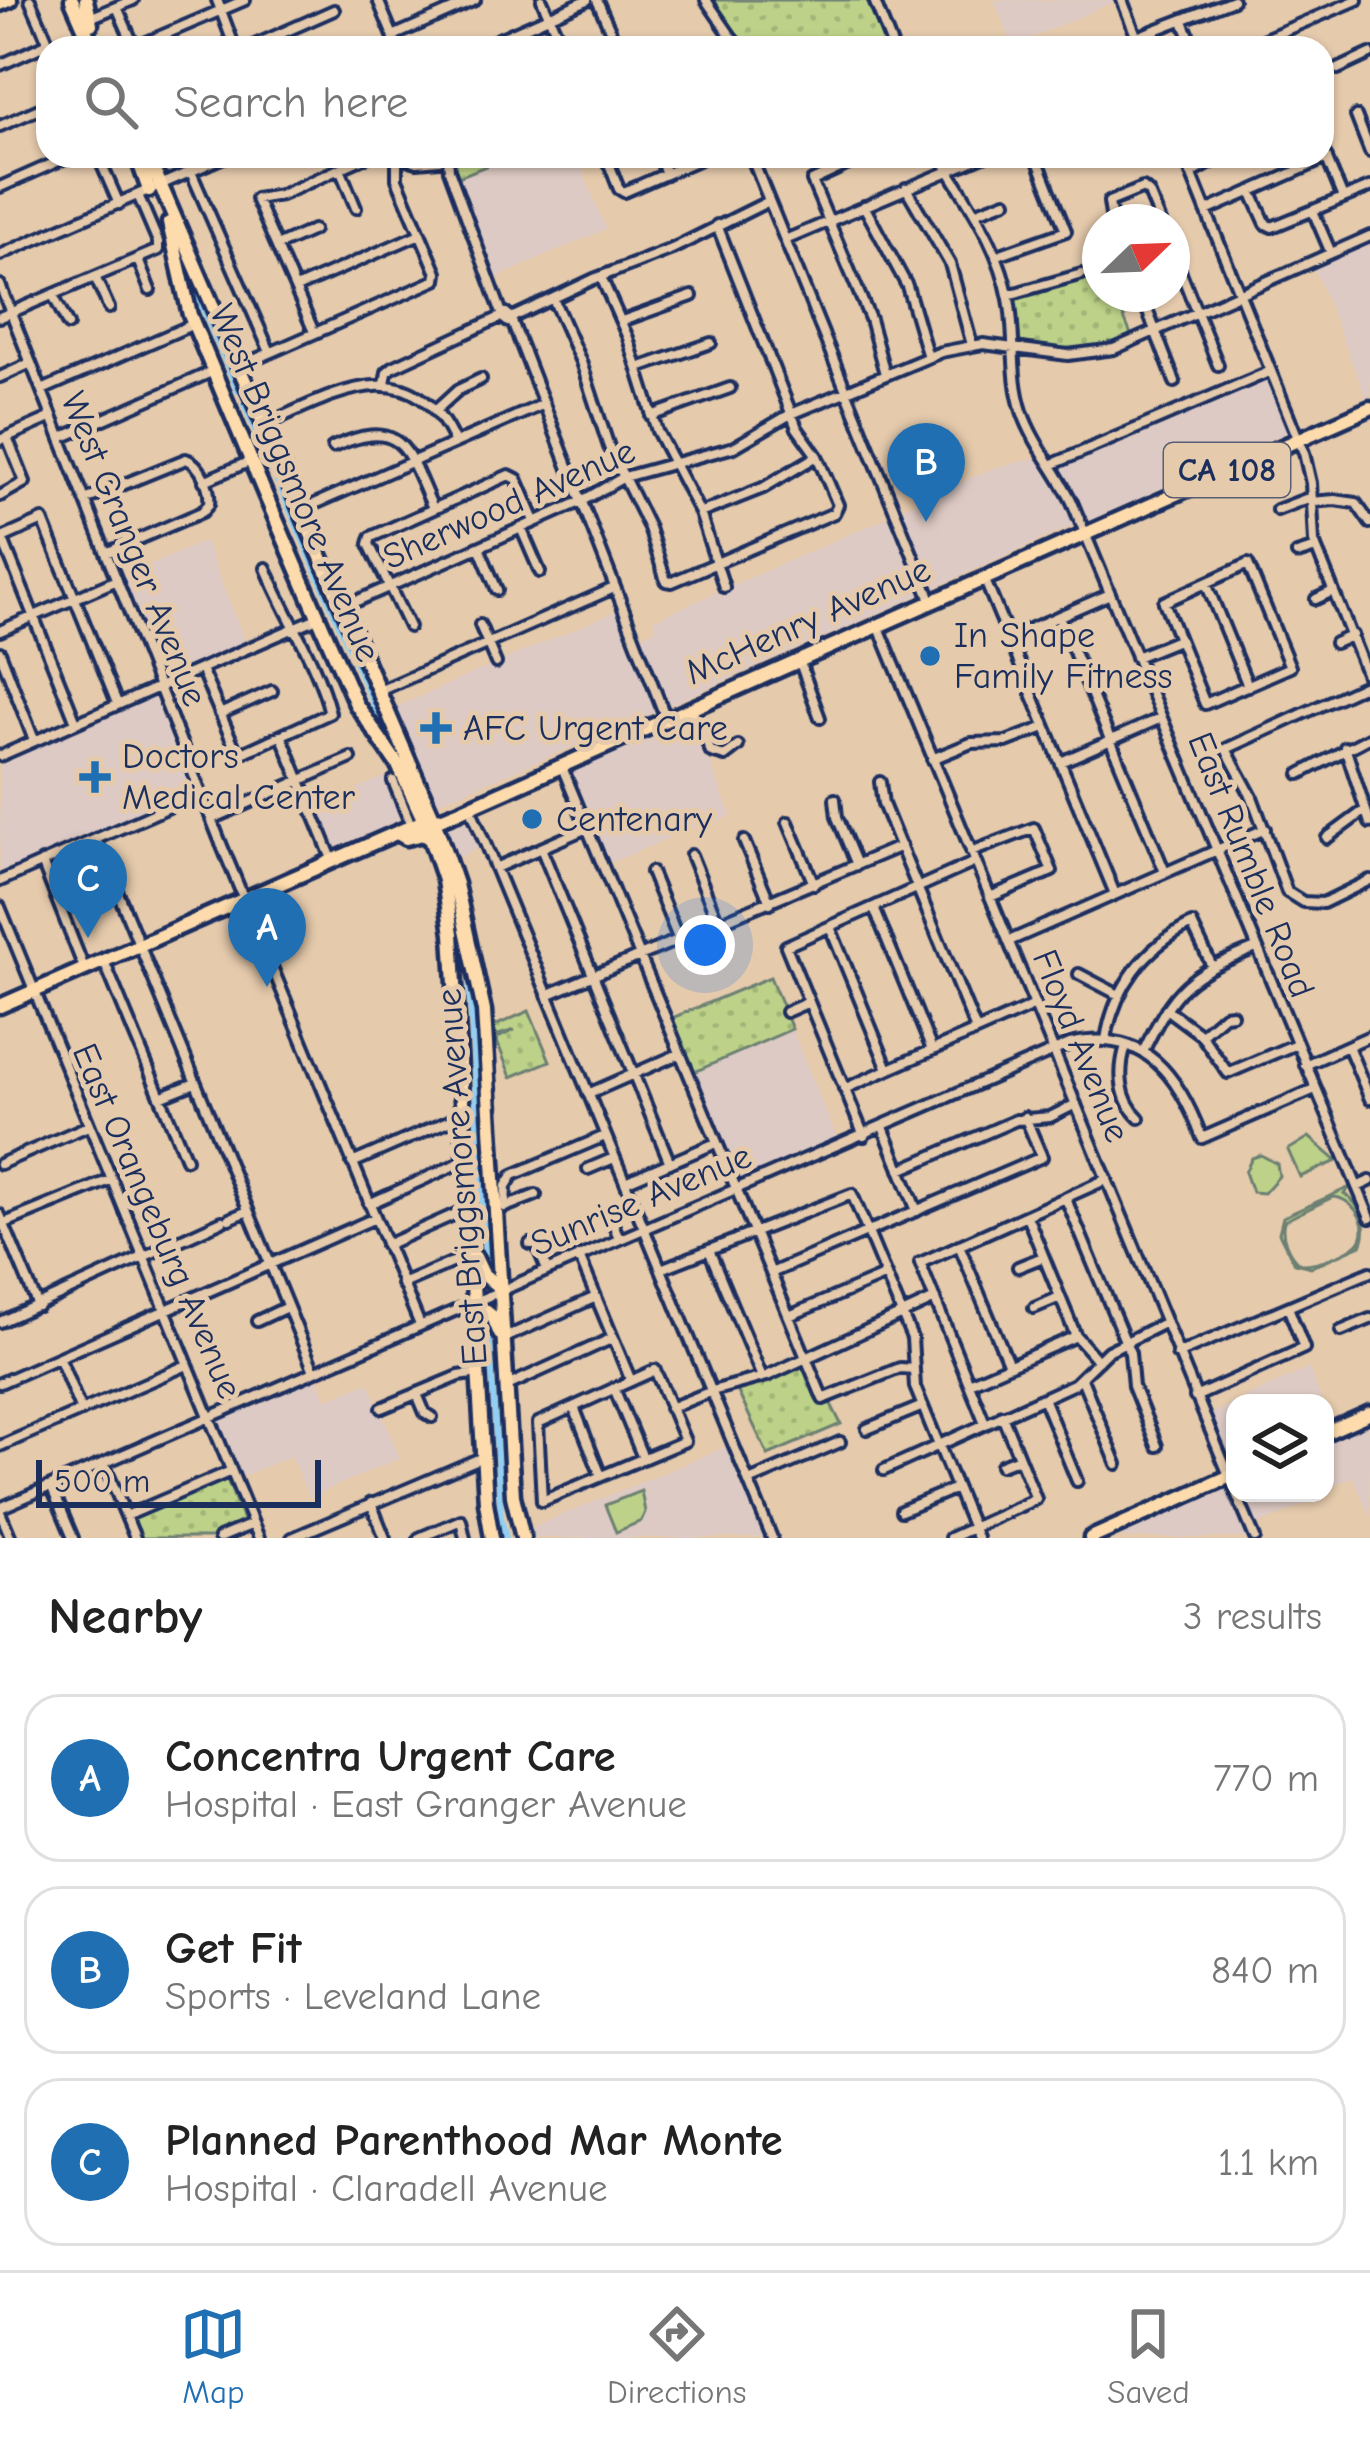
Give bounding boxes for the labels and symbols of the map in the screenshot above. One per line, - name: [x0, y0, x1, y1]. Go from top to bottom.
- north arrow: [1082, 204, 1190, 312]
- street label: West Briggsmore Avenue: [201, 298, 389, 668]
- street label: West Granger Avenue: [52, 386, 216, 712]
- pin: B: [887, 423, 965, 522]
- street label: Sherwood Avenue: [377, 430, 641, 578]
- road number: CA 108: [1164, 443, 1290, 497]
- street label: McHenry Avenue: [679, 549, 937, 693]
- place label: In Shape Family Fitness: [954, 615, 1172, 697]
- marker: In Shape Family Fitness: [917, 643, 943, 669]
- place label: AFC Urgent Care: [463, 708, 728, 749]
- marker: AFC Urgent Care: [420, 712, 452, 744]
- street label: East Rumble Road: [1179, 727, 1323, 1003]
- place label: Doctors Medical Center: [122, 736, 356, 818]
- marker: Doctors Medical Center: [79, 761, 111, 793]
- place label: Centenary: [556, 799, 713, 840]
- marker: Centenary: [519, 806, 545, 832]
- pin: C: [49, 839, 127, 938]
- pin: A: [228, 888, 306, 987]
- your location: [675, 915, 735, 975]
- street label: Floyd Avenue: [1024, 944, 1138, 1148]
- street label: East Briggsmore Avenue: [428, 987, 496, 1367]
- street label: East Orangeburg Avenue: [64, 1037, 250, 1405]
- street label: Sunrise Avenue: [525, 1135, 757, 1265]
- scale bar: [36, 1454, 321, 1507]

